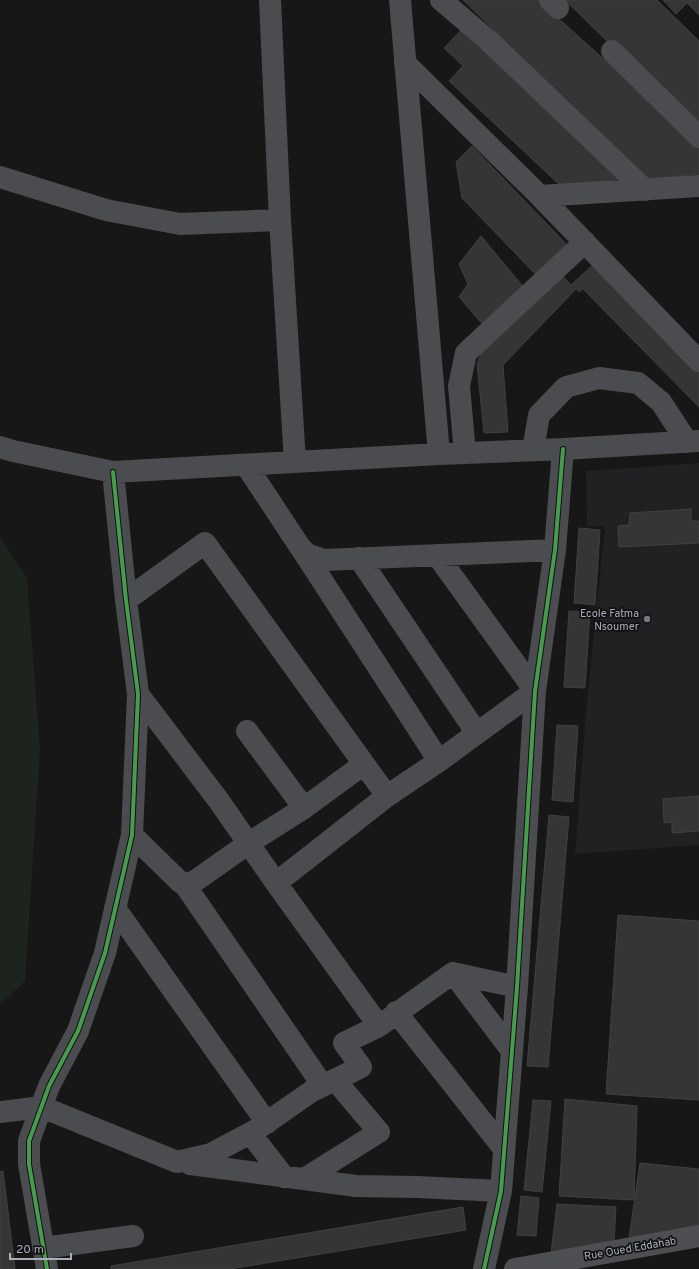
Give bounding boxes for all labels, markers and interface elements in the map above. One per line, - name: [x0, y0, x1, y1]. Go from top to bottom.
- place label: Ecole Fatma Nsoumer: [580, 607, 640, 634]
- marker: Ecole Fatma Nsoumer: [642, 614, 652, 624]
- street label: Rue Oued Eddahab: [583, 1234, 677, 1264]
- scale bar: [10, 1235, 71, 1261]
- text: 20 m: [16, 1242, 44, 1258]

